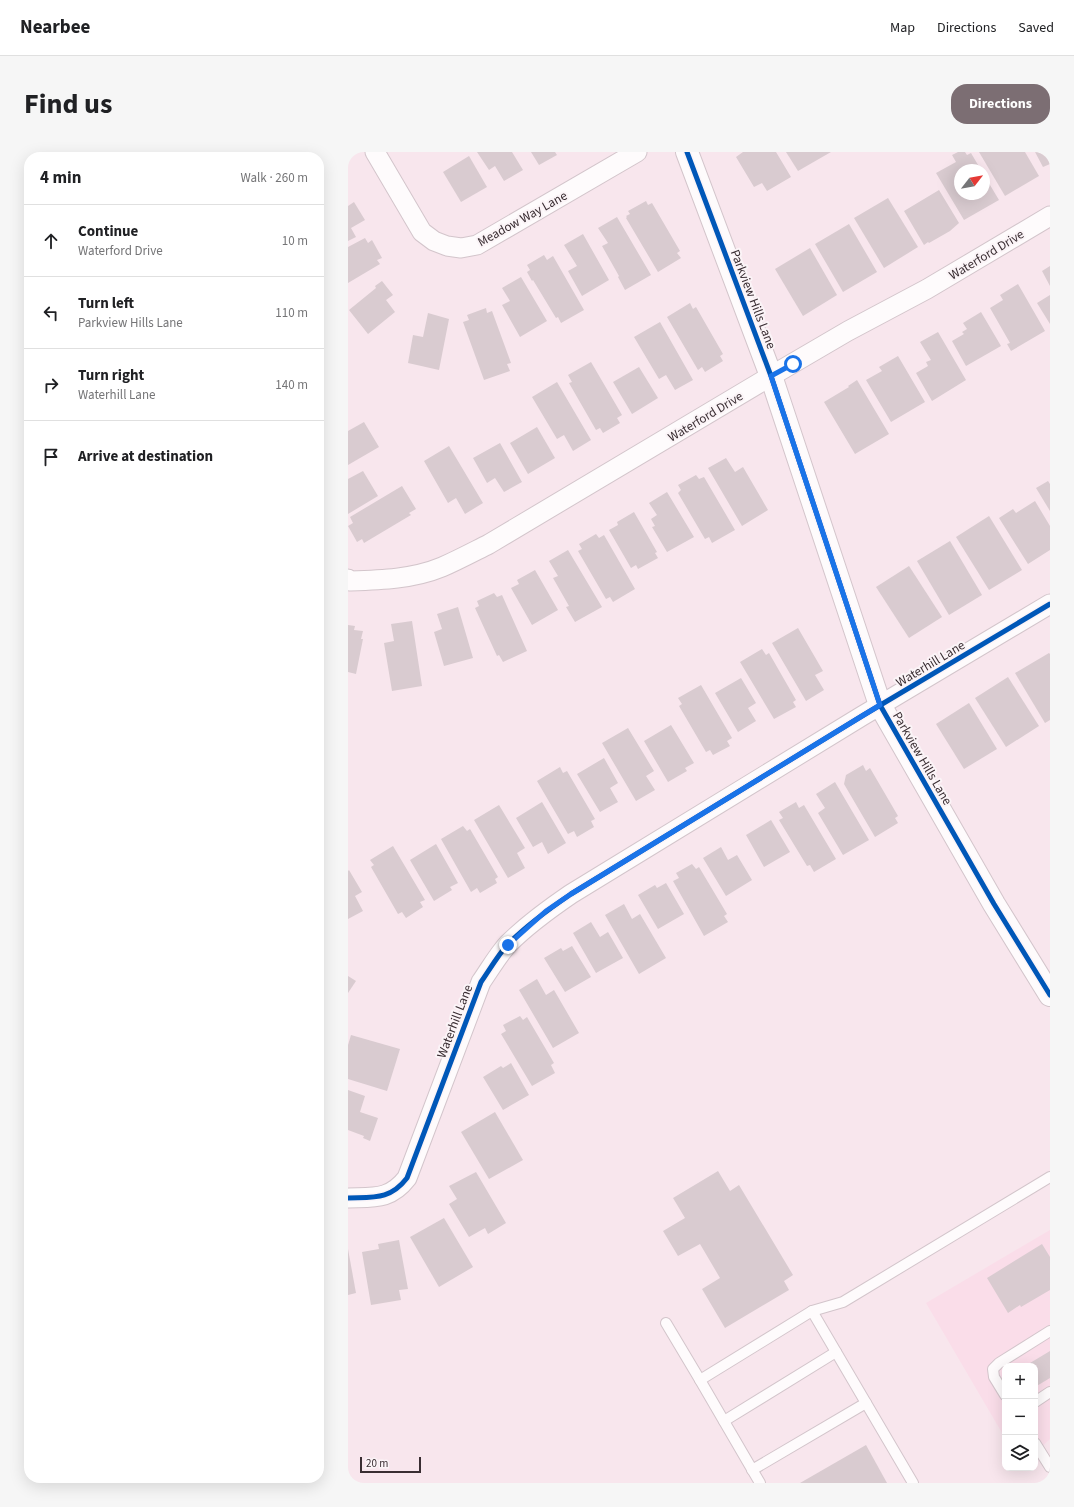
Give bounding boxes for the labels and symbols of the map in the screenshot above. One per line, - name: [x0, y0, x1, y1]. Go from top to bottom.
- north arrow: [954, 164, 990, 200]
- street label: Meadow Way Lane: [474, 187, 571, 251]
- street label: Waterford Drive: [946, 225, 1027, 284]
- street label: Parkview Hills Lane: [726, 247, 780, 352]
- route start: [784, 355, 802, 373]
- street label: Waterford Drive: [665, 387, 746, 446]
- street label: Waterhill Lane: [893, 636, 968, 692]
- street label: Parkview Hills Lane: [888, 709, 956, 808]
- route end: [499, 936, 517, 954]
- street label: Waterhill Lane: [433, 982, 477, 1061]
- scale bar: [360, 1455, 421, 1474]

